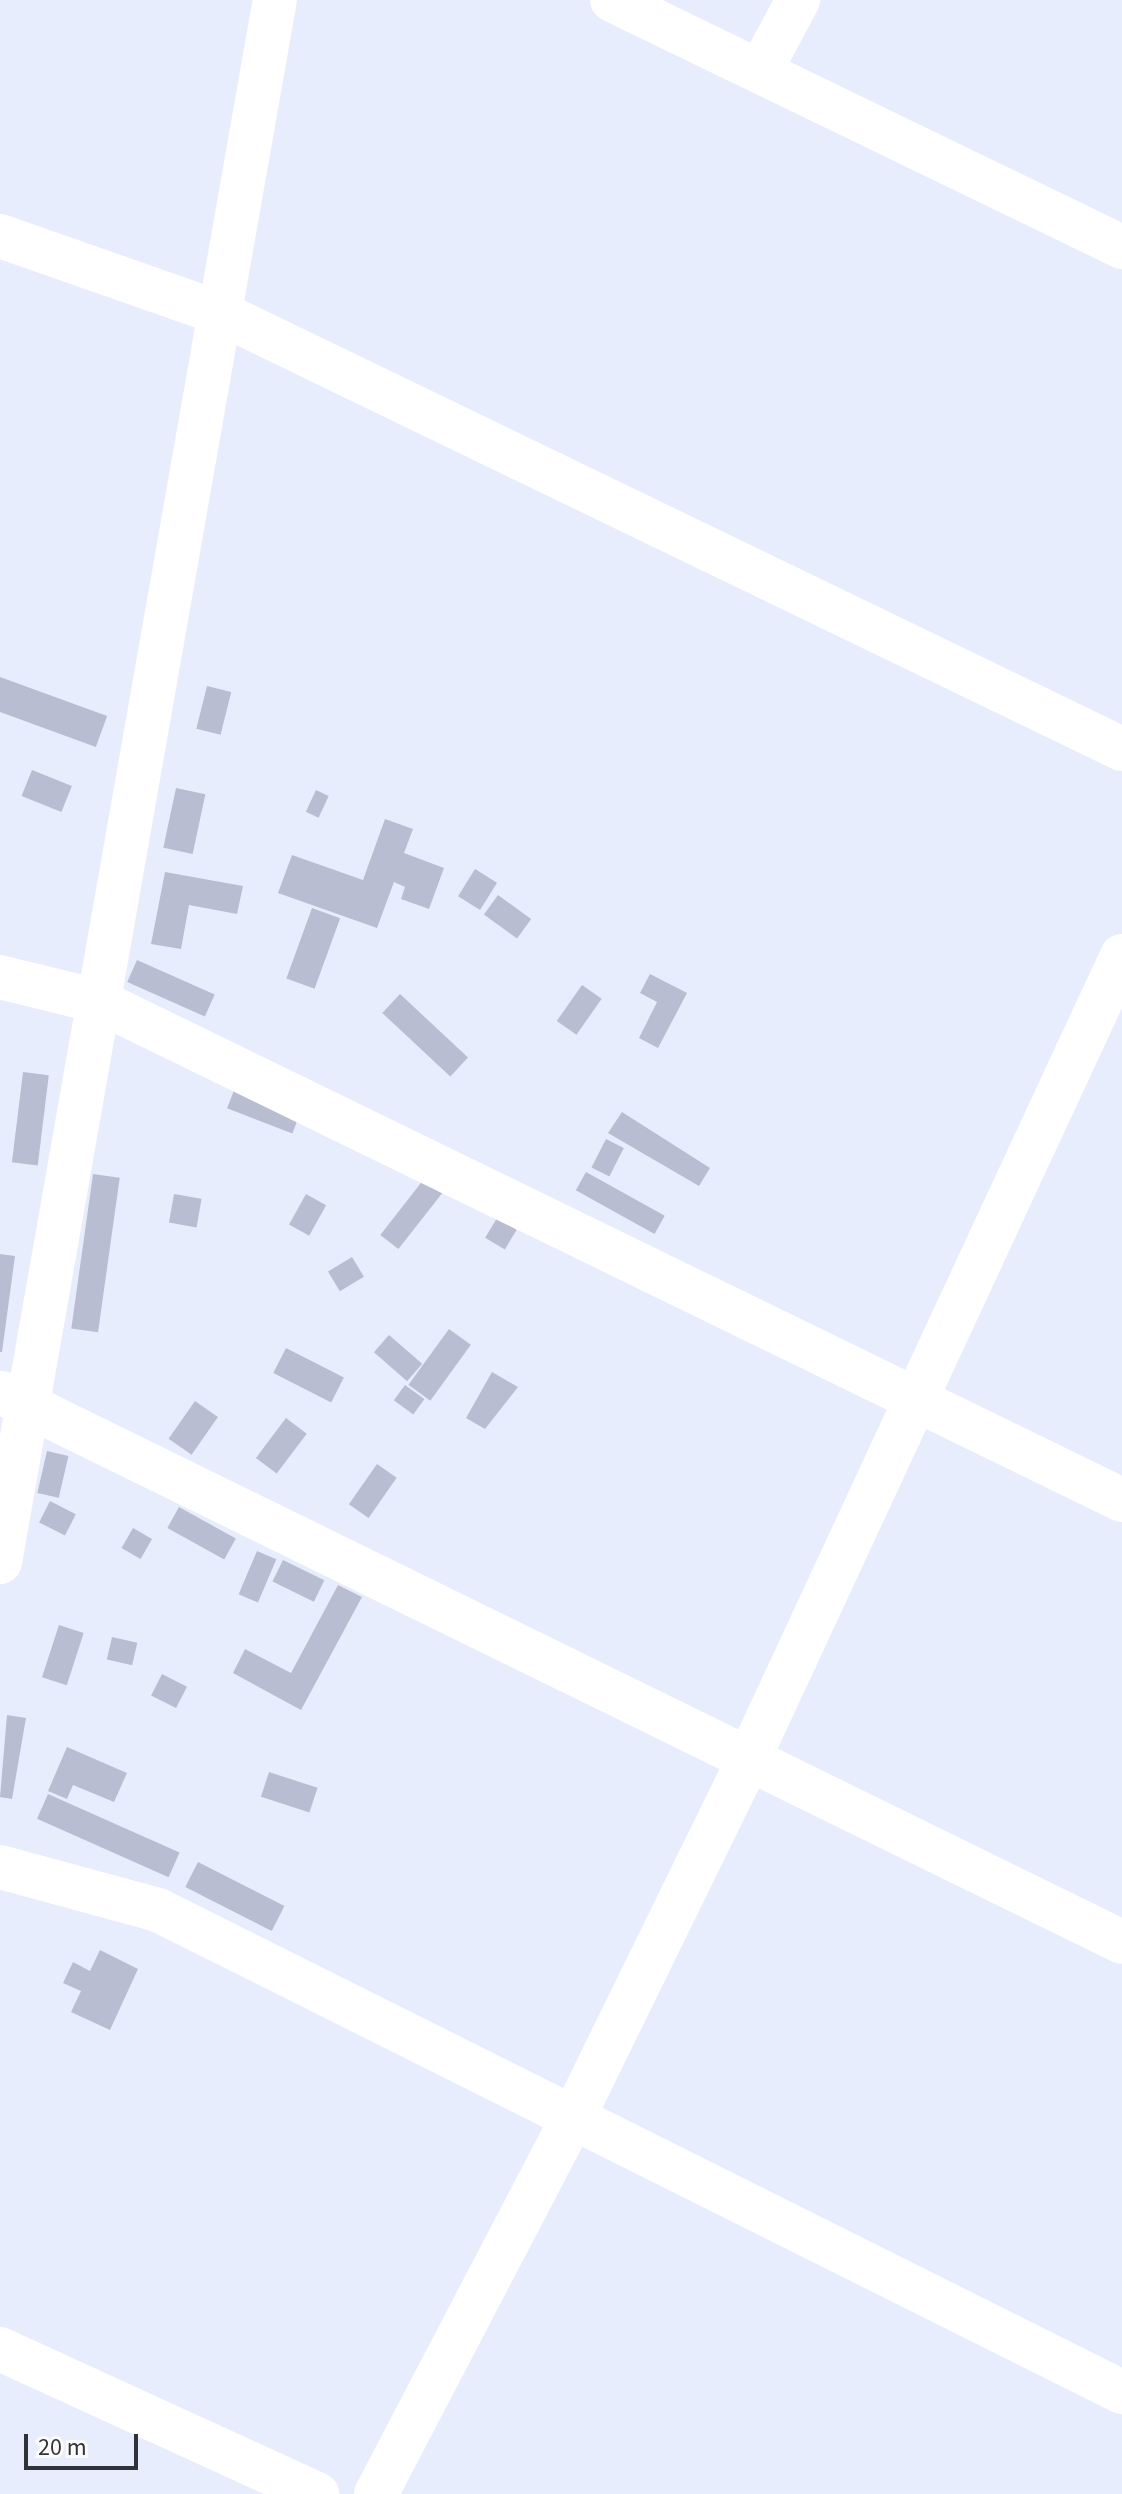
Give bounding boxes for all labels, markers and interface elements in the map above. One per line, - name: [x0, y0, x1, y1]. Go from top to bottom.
- scale bar: [28, 2418, 142, 2468]
- text: 20 m: [38, 2430, 87, 2465]

